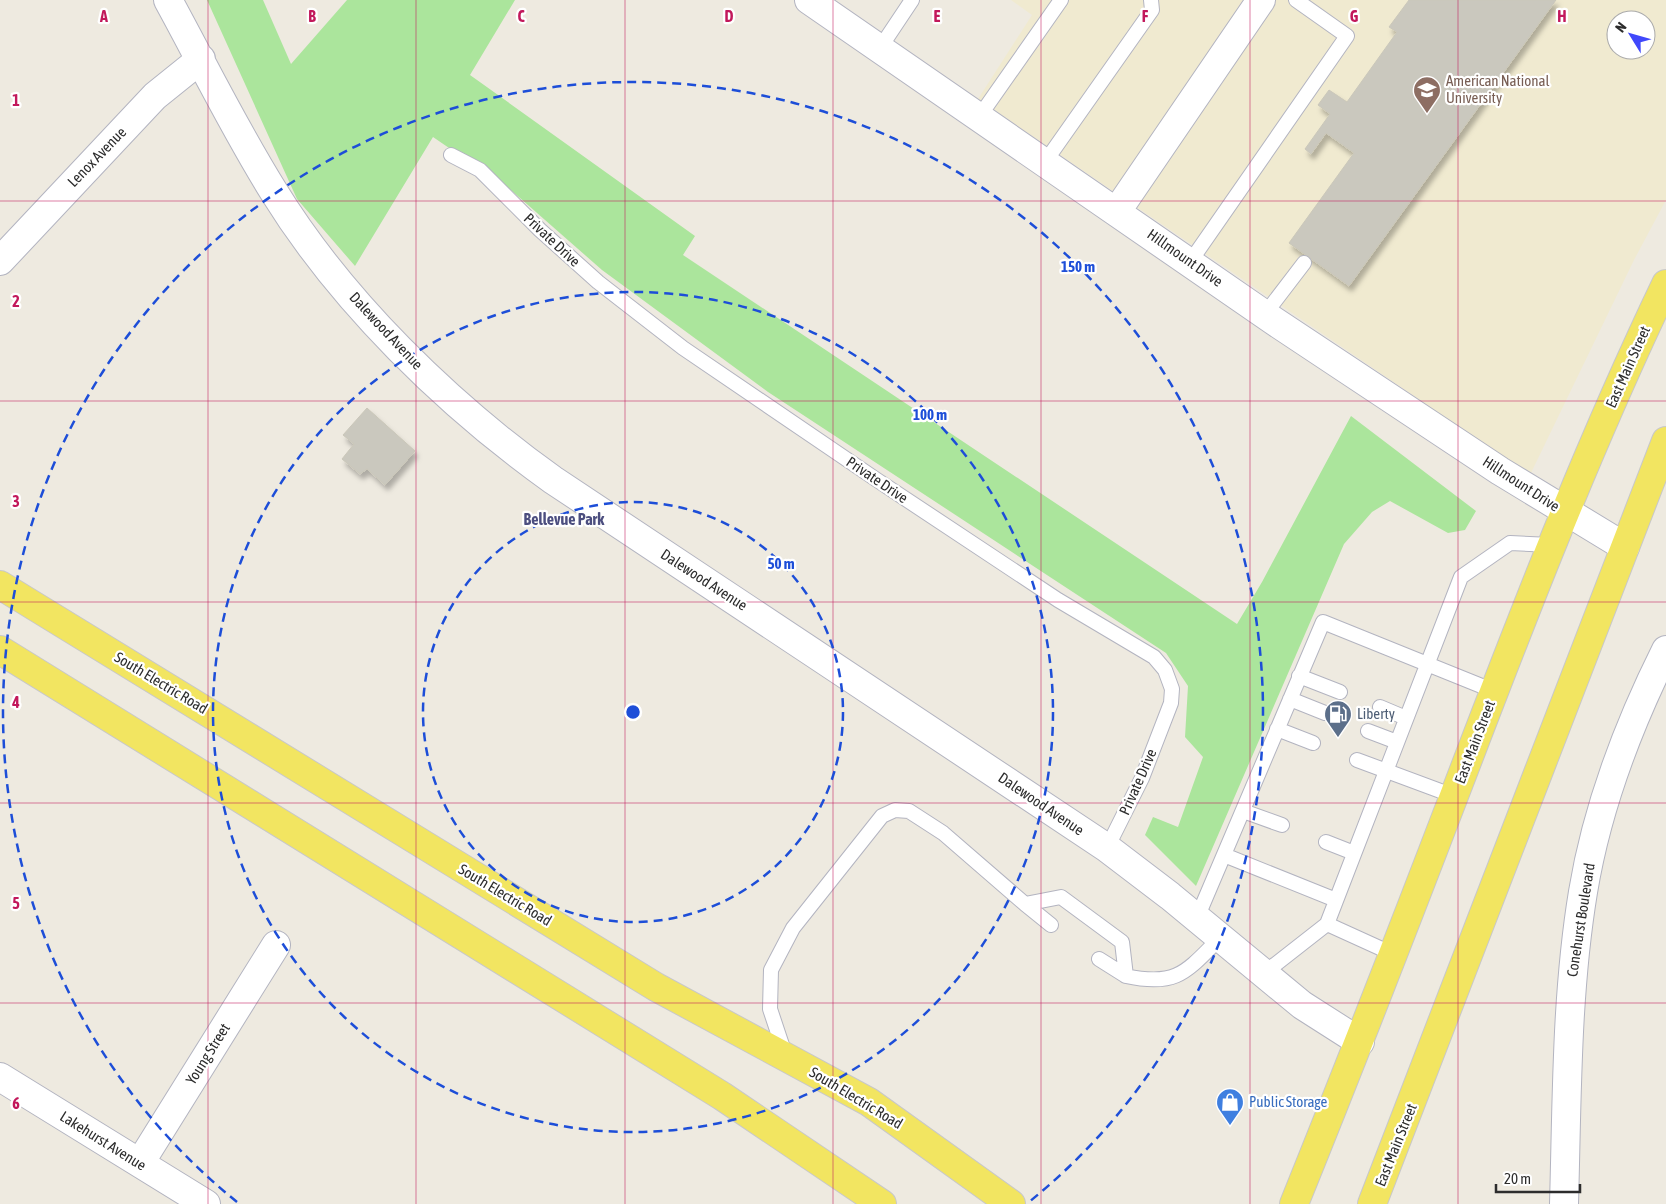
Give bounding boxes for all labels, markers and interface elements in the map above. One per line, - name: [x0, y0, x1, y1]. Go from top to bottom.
- text: A: [99, 7, 108, 25]
- text: B: [308, 7, 316, 25]
- text: C: [517, 7, 525, 25]
- text: D: [725, 7, 734, 25]
- text: E: [934, 7, 941, 25]
- text: F: [1142, 7, 1149, 25]
- text: G: [1350, 7, 1359, 25]
- text: H: [1557, 7, 1567, 25]
- north arrow: [1606, 10, 1656, 60]
- text: N: [1612, 19, 1629, 35]
- place label: American National University: [1446, 72, 1550, 106]
- school or university icon: American National University: [1412, 75, 1442, 114]
- text: 1: [12, 91, 20, 109]
- street label: Lenox Avenue: [64, 123, 129, 190]
- street label: Private Drive: [521, 209, 584, 270]
- street label: Hillmount Drive: [1144, 225, 1226, 290]
- text: 150 m: [1061, 258, 1095, 275]
- street label: Dalewood Avenue: [346, 288, 427, 373]
- text: 2: [12, 292, 20, 310]
- street label: East Main Street: [1602, 323, 1653, 410]
- text: 100 m: [913, 406, 947, 423]
- street label: Hillmount Drive: [1480, 452, 1563, 515]
- street label: Private Drive: [843, 453, 911, 506]
- text: 3: [12, 492, 20, 510]
- district label: Bellevue Park: [524, 510, 605, 528]
- street label: Dalewood Avenue: [658, 545, 751, 614]
- text: 50 m: [768, 555, 795, 572]
- street label: South Electric Road: [112, 648, 211, 717]
- text: 4: [11, 693, 20, 711]
- street label: East Main Street: [1451, 698, 1498, 786]
- fuel station icon: Liberty: [1323, 699, 1353, 738]
- centre of rings: [624, 703, 642, 721]
- place label: Liberty: [1357, 705, 1395, 722]
- street label: Private Drive: [1115, 746, 1160, 817]
- street label: Dalewood Avenue: [995, 769, 1087, 839]
- street label: South Electric Road: [456, 860, 555, 929]
- street label: Conehurst Boulevard: [1563, 862, 1598, 978]
- text: 5: [12, 894, 20, 912]
- street label: Young Street: [182, 1020, 233, 1087]
- street label: South Electric Road: [807, 1063, 906, 1132]
- shop icon: Public Storage: [1215, 1087, 1245, 1126]
- place label: Public Storage: [1249, 1093, 1328, 1110]
- text: 6: [12, 1094, 20, 1112]
- street label: East Main Street: [1371, 1101, 1420, 1189]
- street label: Lakehurst Avenue: [57, 1107, 149, 1174]
- scale bar: [1496, 1162, 1580, 1194]
- text: 20 m: [1504, 1170, 1531, 1187]

